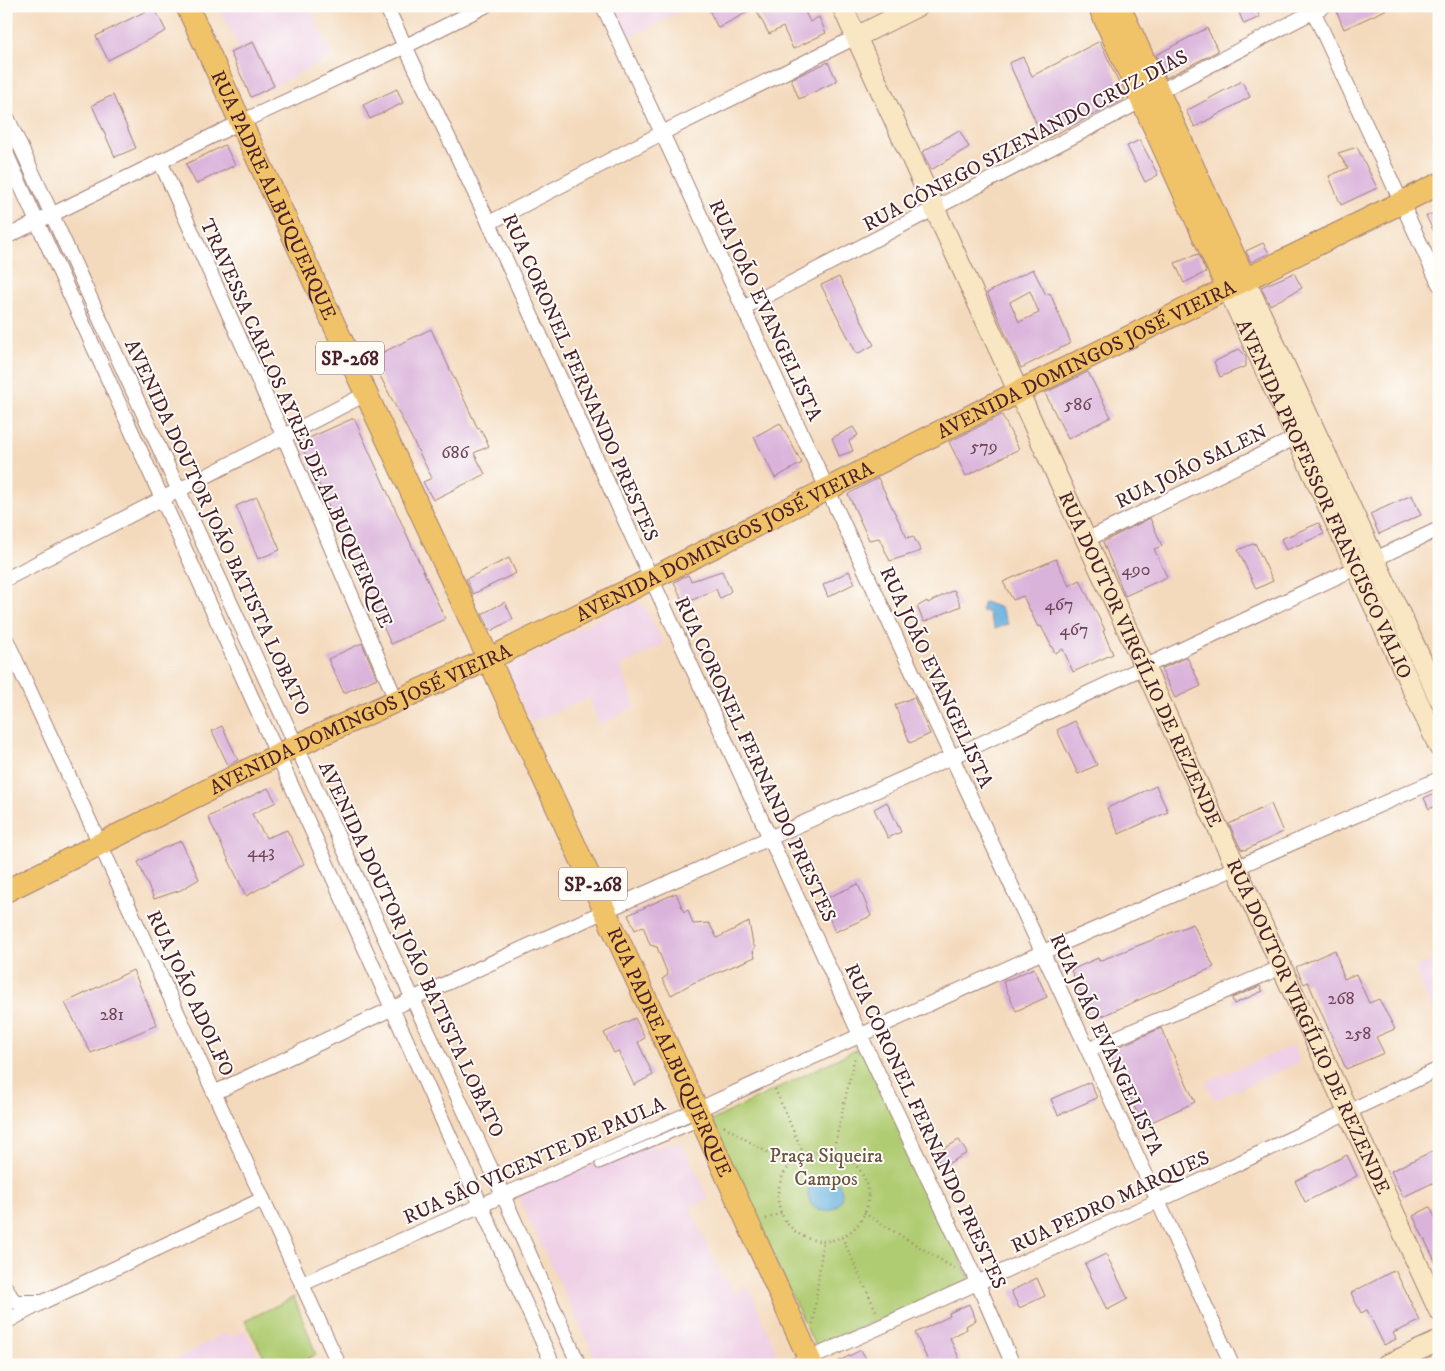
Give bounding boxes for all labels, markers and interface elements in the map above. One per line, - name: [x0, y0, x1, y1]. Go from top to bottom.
- street label: RUA CÔNEGO SIZENANDO CRUZ DIAS: [859, 45, 1192, 238]
- street label: RUA PADRE ALBUQUERQUE: [204, 67, 341, 324]
- street label: RUA JOÃO EVANGELISTA: [702, 196, 828, 426]
- street label: RUA CORONEL FERNANDO PRESTES: [496, 210, 663, 545]
- street label: TRAVESSA CARLOS AYRES DE ALBUQUERQUE: [194, 215, 398, 632]
- street label: AVENIDA DOMINGOS JOSÉ VIEIRA: [933, 275, 1240, 445]
- street label: AVENIDA PROFESSOR FRANCISCO VALIO: [1230, 316, 1417, 683]
- street label: AVENIDA DOUTOR JOÃO BATISTA LOBATO: [118, 335, 316, 720]
- road number: SP-268: [316, 342, 384, 374]
- house number: 586: [1064, 394, 1092, 416]
- street label: RUA JOÃO SALEN: [1111, 419, 1272, 515]
- house number: 579: [970, 436, 998, 458]
- house number: 686: [441, 442, 470, 464]
- street label: AVENIDA DOMINGOS JOSÉ VIEIRA: [572, 457, 878, 628]
- street label: RUA DOUTOR VIRGÍLIO DE REZENDE: [1052, 488, 1227, 831]
- house number: 490: [1121, 559, 1151, 581]
- street label: RUA JOÃO EVANGELISTA: [873, 563, 999, 793]
- street label: RUA CORONEL FERNANDO PRESTES: [668, 593, 841, 926]
- house number: 467: [1044, 594, 1074, 616]
- house number: 467: [1059, 619, 1089, 641]
- street label: AVENIDA DOMINGOS JOSÉ VIEIRA: [206, 639, 516, 801]
- street label: AVENIDA DOUTOR JOÃO BATISTA LOBATO: [312, 757, 510, 1142]
- house number: 443: [247, 841, 275, 863]
- street label: RUA DOUTOR VIRGÍLIO DE REZENDE: [1220, 855, 1395, 1199]
- road number: SP-268: [559, 868, 627, 901]
- street label: RUA JOÃO ADOLFO: [140, 906, 240, 1081]
- street label: RUA PADRE ALBUQUERQUE: [600, 924, 737, 1181]
- street label: RUA JOÃO EVANGELISTA: [1043, 930, 1169, 1160]
- street label: RUA CORONEL FERNANDO PRESTES: [838, 960, 1011, 1293]
- house number: 268: [1327, 988, 1355, 1010]
- house number: 281: [100, 1004, 124, 1026]
- house number: 258: [1345, 1023, 1371, 1045]
- street label: RUA SÃO VICENTE DE PAULA: [399, 1091, 670, 1231]
- park label: Praça Siqueira Campos: [769, 1144, 883, 1192]
- street label: RUA PEDRO MARQUES: [1007, 1145, 1214, 1259]

